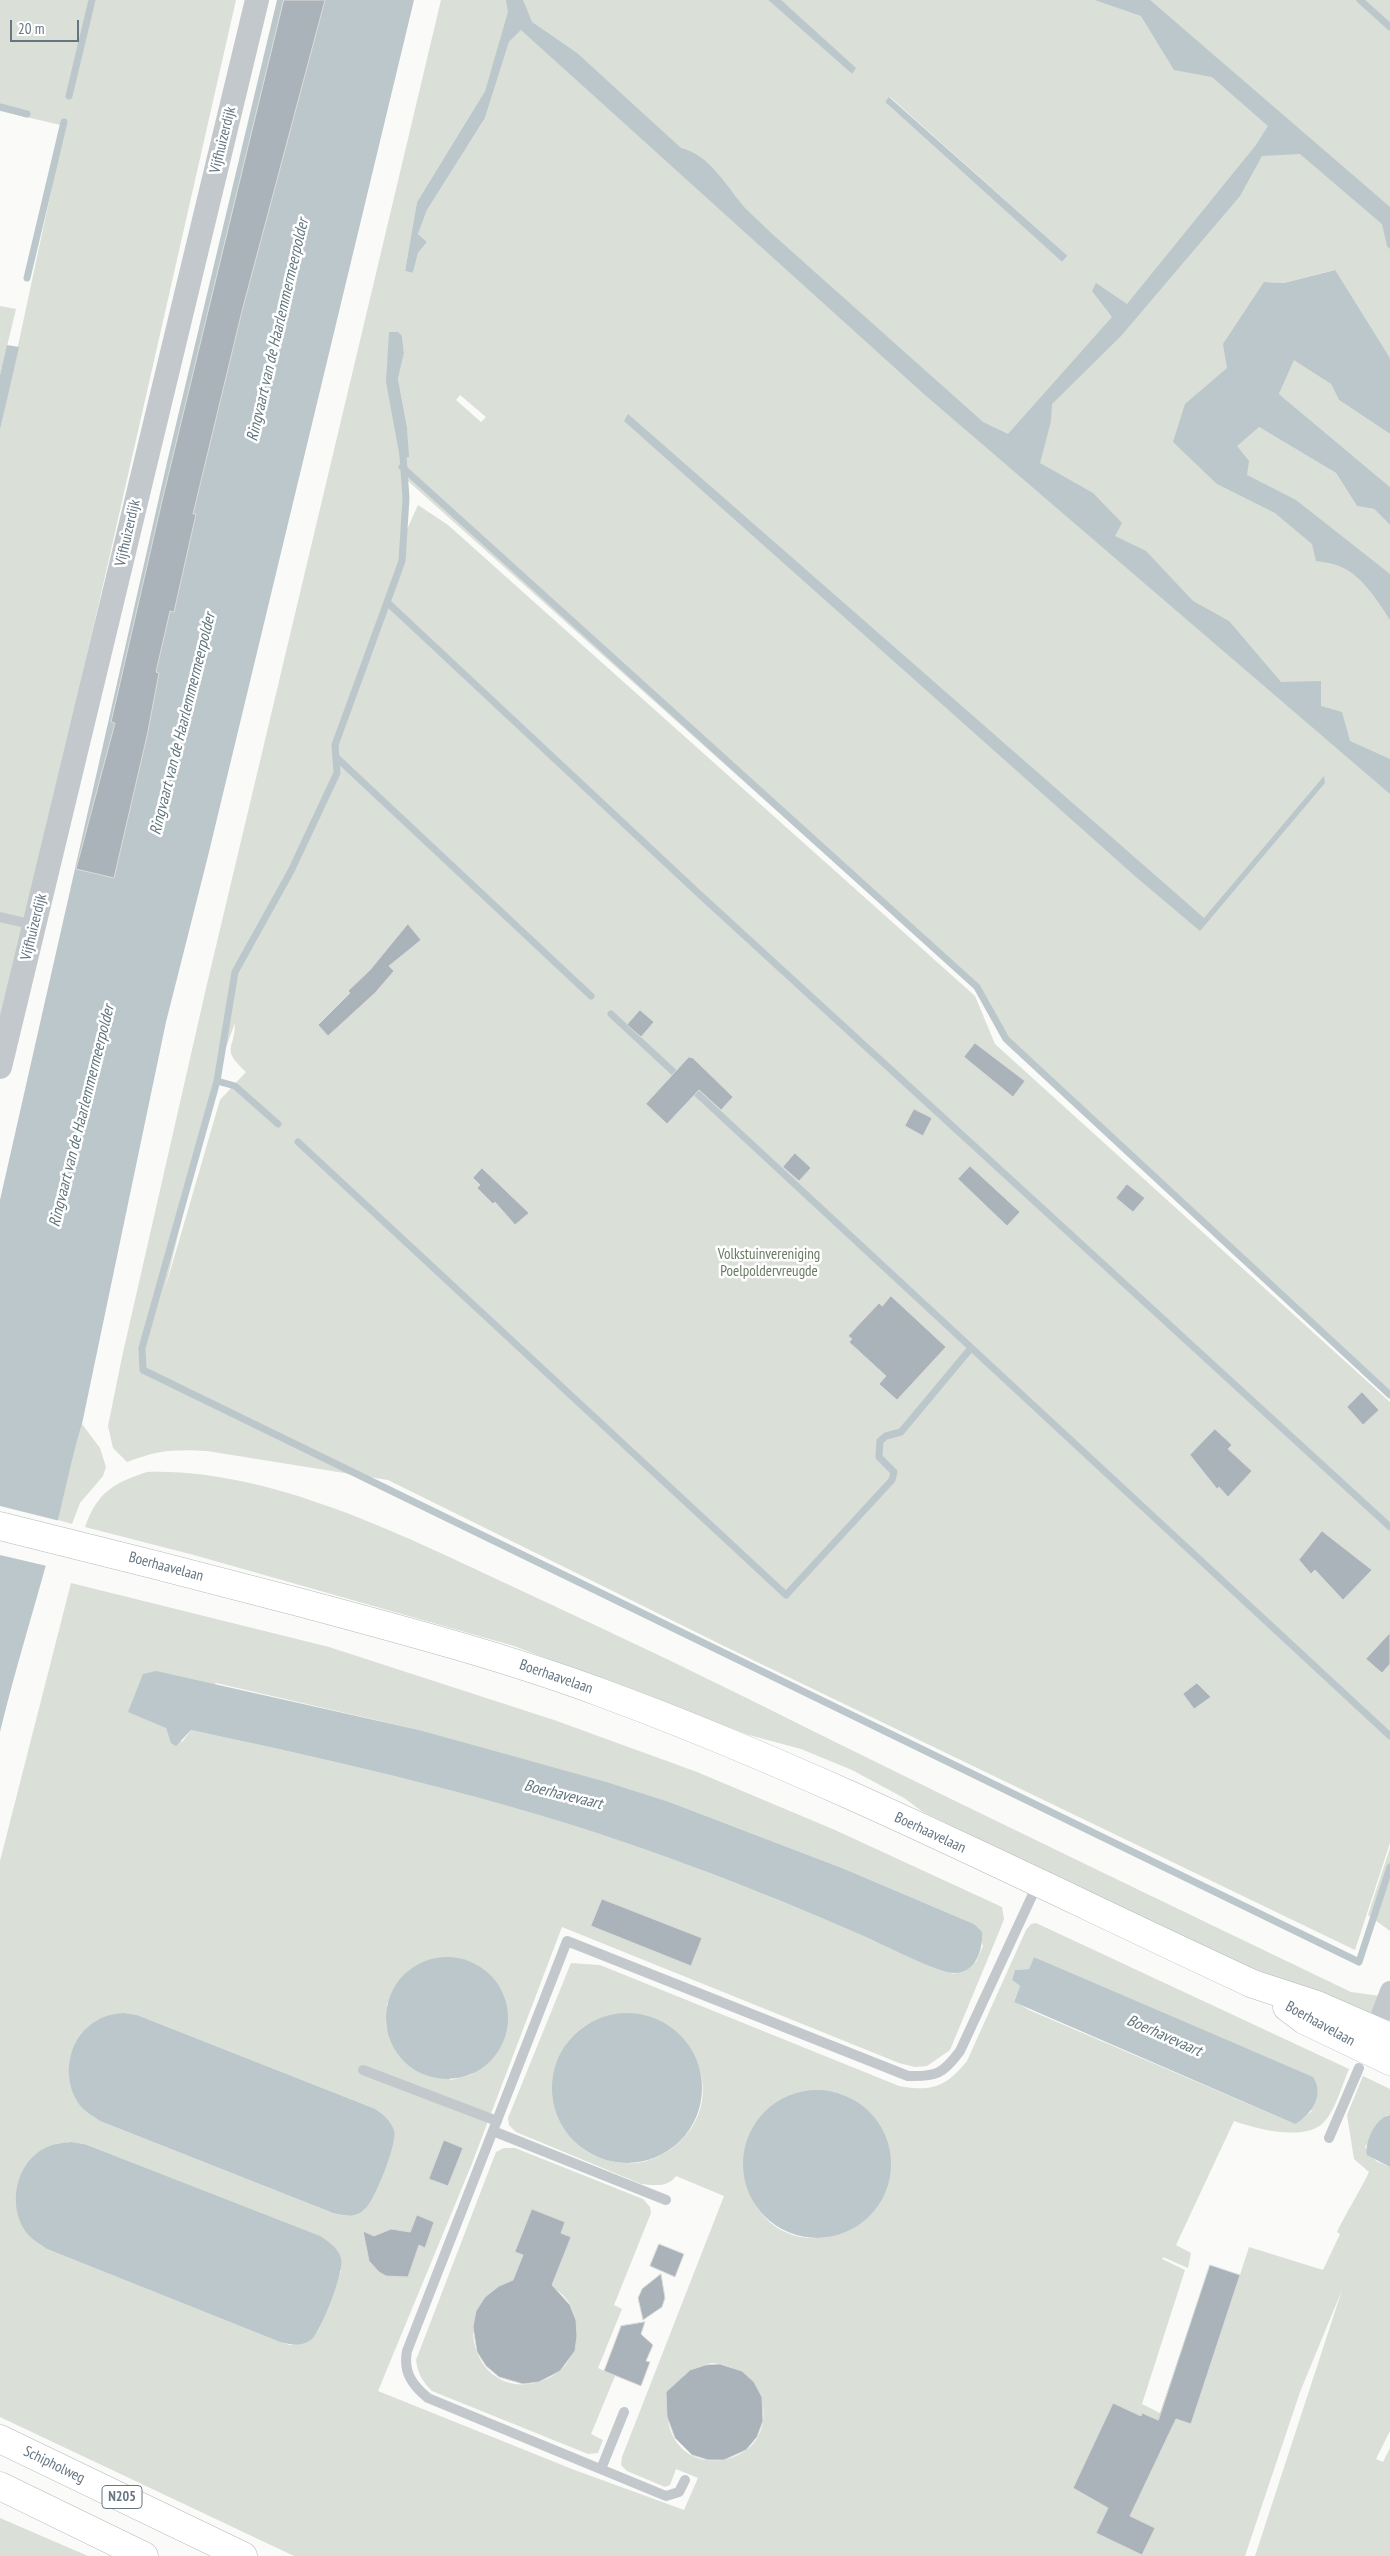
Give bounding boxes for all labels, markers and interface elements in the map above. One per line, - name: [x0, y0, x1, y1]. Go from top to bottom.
- scale bar: [12, 10, 81, 42]
- text: 20 m: [18, 19, 44, 38]
- street label: Vijfhuizerdijk: [206, 105, 240, 175]
- water label: Ringvaart van de Haarlemmermeerpolder: [243, 217, 313, 443]
- street label: Vijfhuizerdijk: [112, 498, 144, 568]
- water label: Ringvaart van de Haarlemmermeerpolder: [146, 611, 220, 837]
- street label: Vijfhuizerdijk: [17, 892, 51, 962]
- water label: Ringvaart van de Haarlemmermeerpolder: [45, 1003, 119, 1229]
- park label: Volkstuinvereniging Poelpoldervreugde: [718, 1246, 820, 1281]
- street label: Boerhaavelaan: [127, 1548, 205, 1586]
- street label: Boerhaavelaan: [517, 1656, 595, 1698]
- water label: Boerhavevaart: [522, 1776, 604, 1814]
- street label: Boerhaavelaan: [892, 1809, 968, 1857]
- street label: Boerhaavelaan: [1282, 1998, 1358, 2050]
- water label: Boerhavevaart: [1124, 2011, 1204, 2061]
- street label: Schipholweg: [20, 2442, 88, 2488]
- road number: N205: [102, 2486, 142, 2508]

